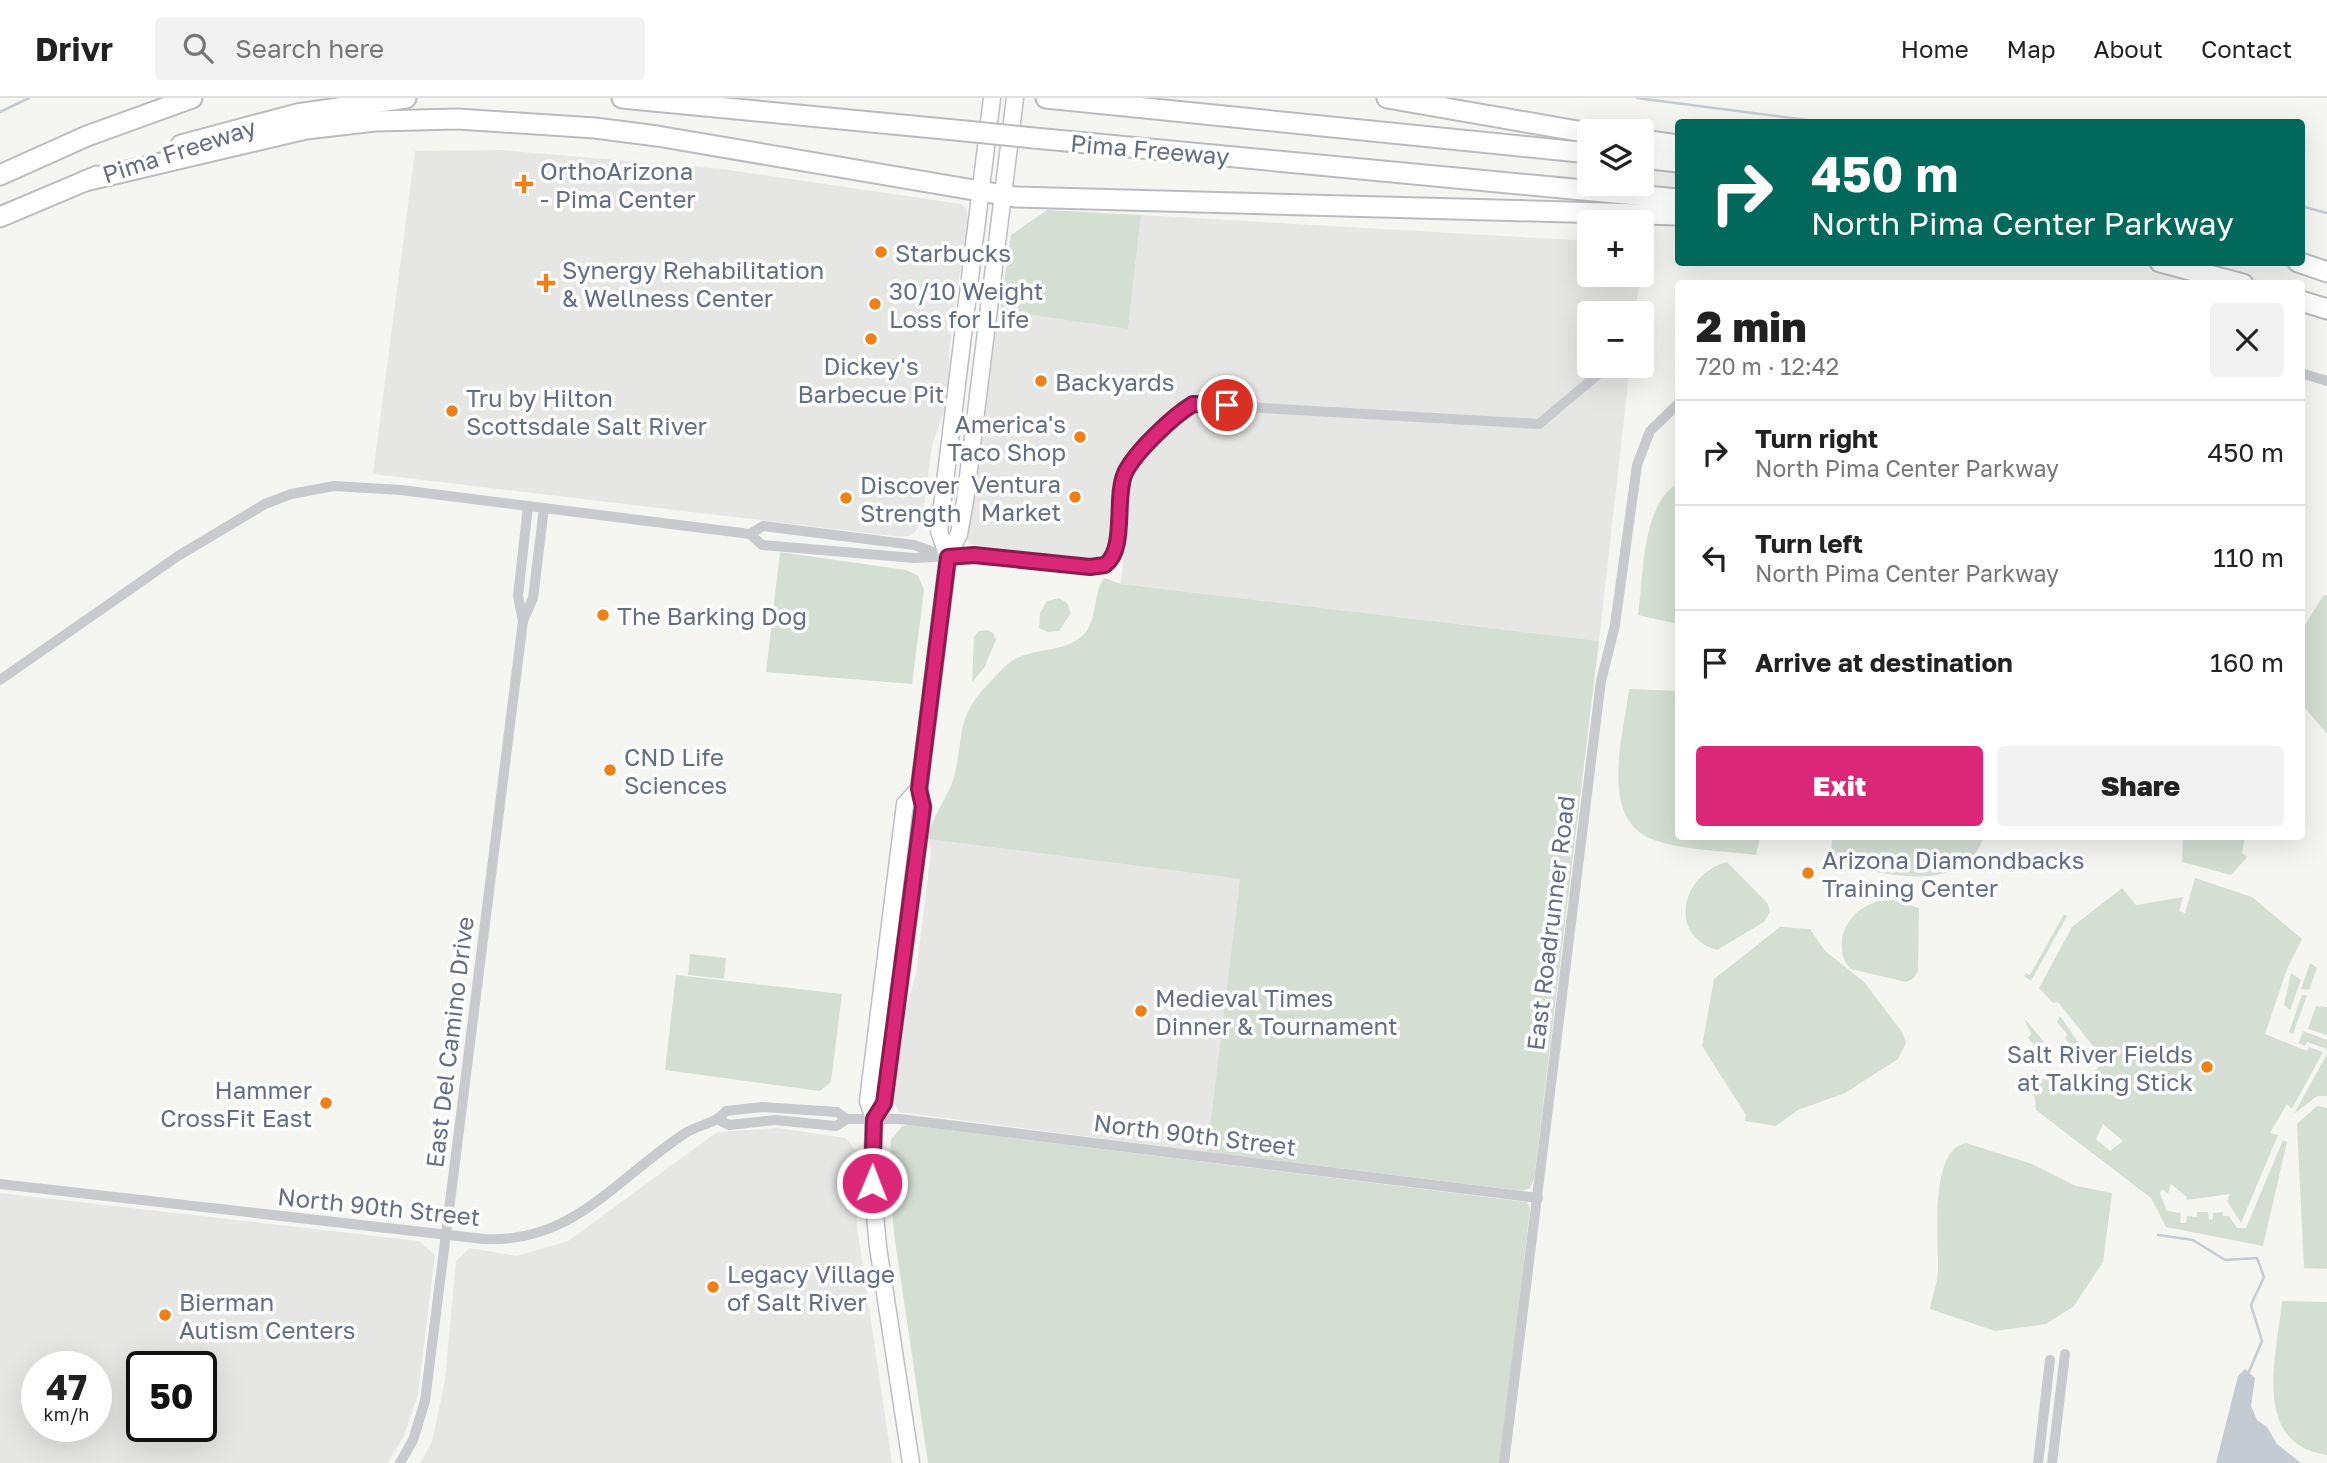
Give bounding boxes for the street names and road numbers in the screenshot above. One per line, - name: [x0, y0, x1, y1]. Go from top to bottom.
- street label: Pima Freeway: [99, 112, 259, 188]
- street label: Pima Freeway: [1069, 128, 1231, 170]
- street label: East Roadrunner Road: [1520, 794, 1580, 1052]
- street label: East Del Camino Drive: [419, 915, 479, 1169]
- street label: North 90th Street: [1092, 1107, 1298, 1161]
- street label: North 90th Street: [276, 1181, 482, 1231]

